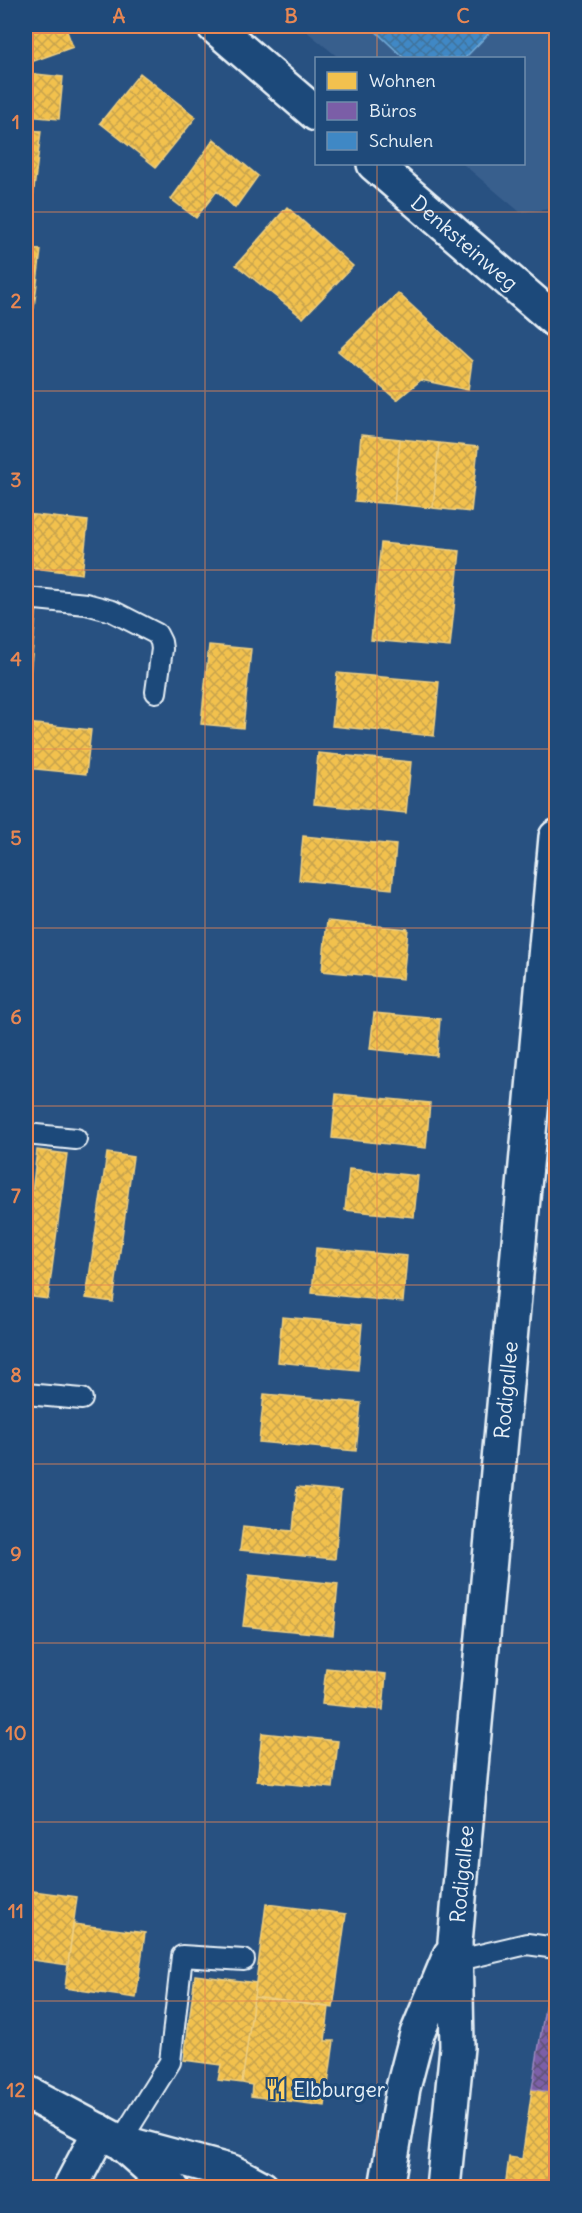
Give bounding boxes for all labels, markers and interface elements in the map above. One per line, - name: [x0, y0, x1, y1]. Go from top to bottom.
- text: A: [113, 3, 126, 28]
- text: B: [284, 3, 298, 28]
- text: C: [456, 3, 470, 28]
- legend: [315, 57, 525, 165]
- text: Wohnen: [369, 69, 436, 92]
- text: Büros: [369, 99, 417, 122]
- text: 1: [12, 109, 20, 134]
- text: Schulen: [369, 129, 433, 152]
- street label: Denksteinweg: [406, 189, 524, 296]
- text: 2: [11, 288, 22, 313]
- text: 3: [10, 467, 22, 492]
- text: 4: [10, 646, 22, 671]
- text: 5: [10, 825, 22, 850]
- text: 6: [10, 1004, 22, 1029]
- text: 7: [11, 1183, 21, 1208]
- street label: Rodigallee: [488, 1340, 523, 1440]
- text: 8: [10, 1362, 22, 1387]
- text: 9: [10, 1541, 22, 1566]
- text: 10: [5, 1720, 27, 1745]
- street label: Rodigallee: [443, 1824, 479, 1924]
- text: 11: [8, 1898, 24, 1923]
- place label: Elbburger: [293, 2076, 386, 2103]
- text: 12: [7, 2077, 25, 2102]
- restaurant icon: Elbburger: [264, 2077, 288, 2101]

